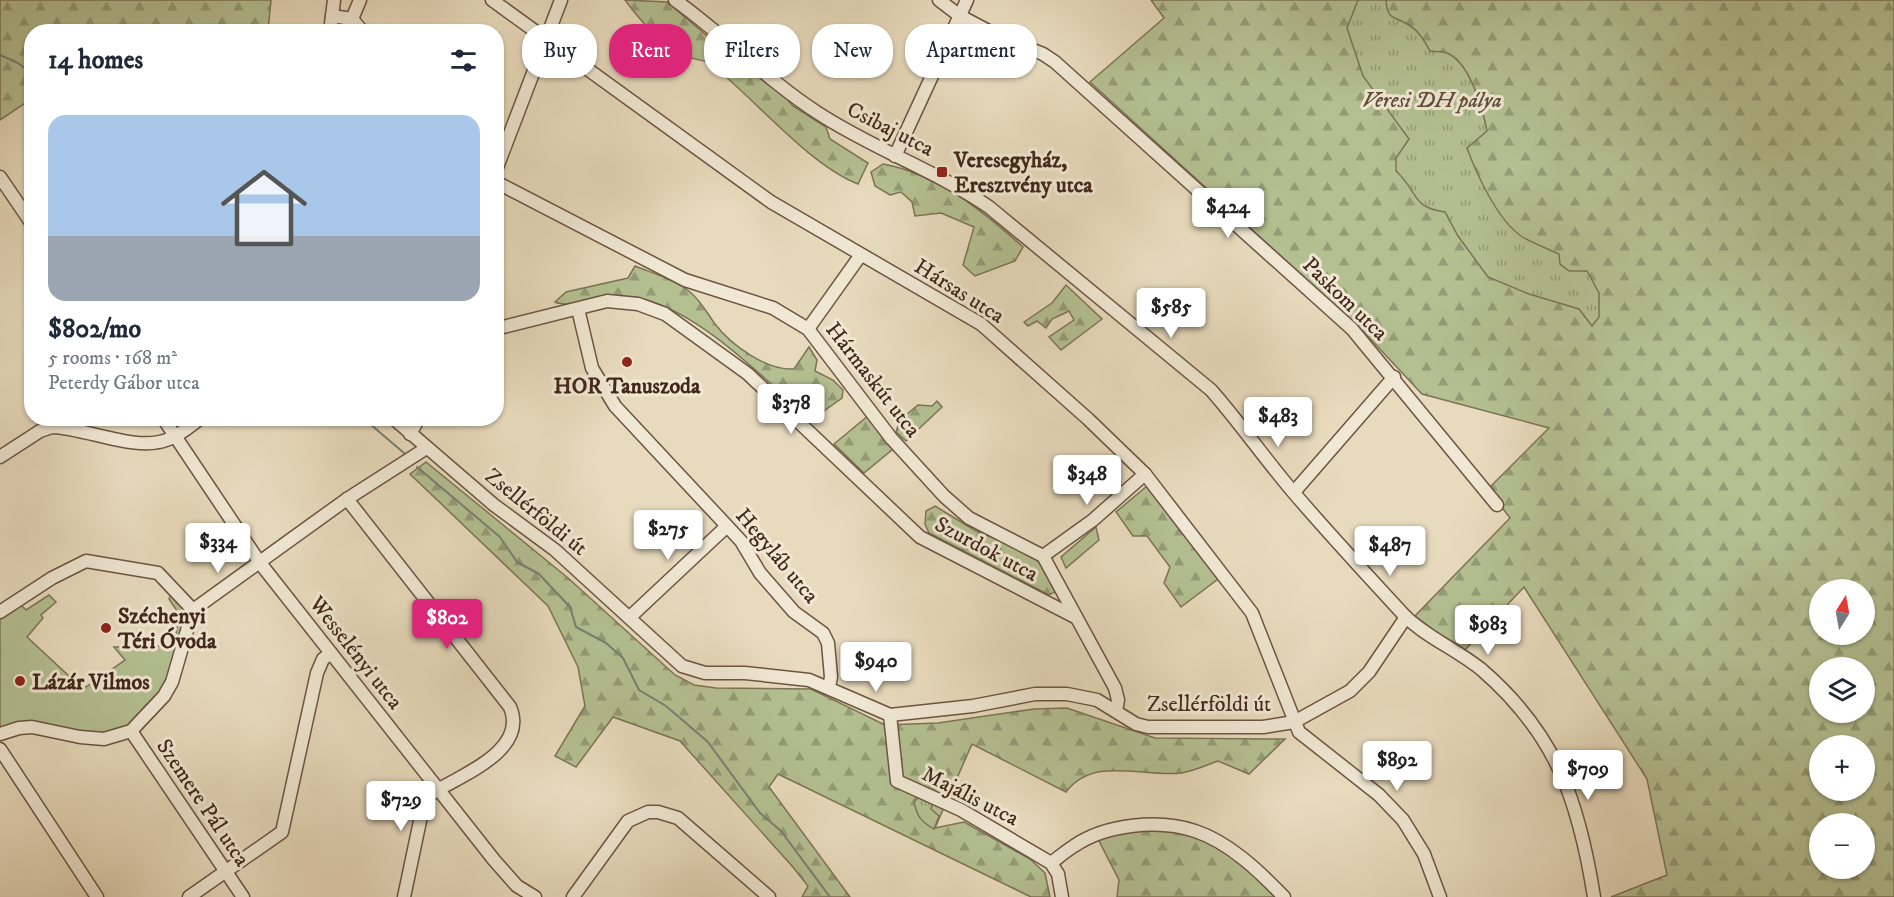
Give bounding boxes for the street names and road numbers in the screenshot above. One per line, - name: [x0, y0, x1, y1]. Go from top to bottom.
- street label: Csibaj utca: [842, 96, 939, 163]
- street label: Paskom utca: [1297, 252, 1394, 347]
- street label: Hársas utca: [909, 253, 1010, 330]
- street label: Hármaskút utca: [819, 317, 927, 443]
- street label: Zsellérföldi út: [479, 463, 593, 562]
- street label: Hegyláb utca: [729, 503, 825, 609]
- street label: Szurdok utca: [930, 511, 1043, 588]
- street label: Wesselényi utca: [303, 590, 409, 715]
- street label: Zsellérföldi út: [1147, 691, 1271, 718]
- street label: Szemere Pál utca: [150, 734, 256, 872]
- street label: Majális utca: [917, 760, 1024, 832]

